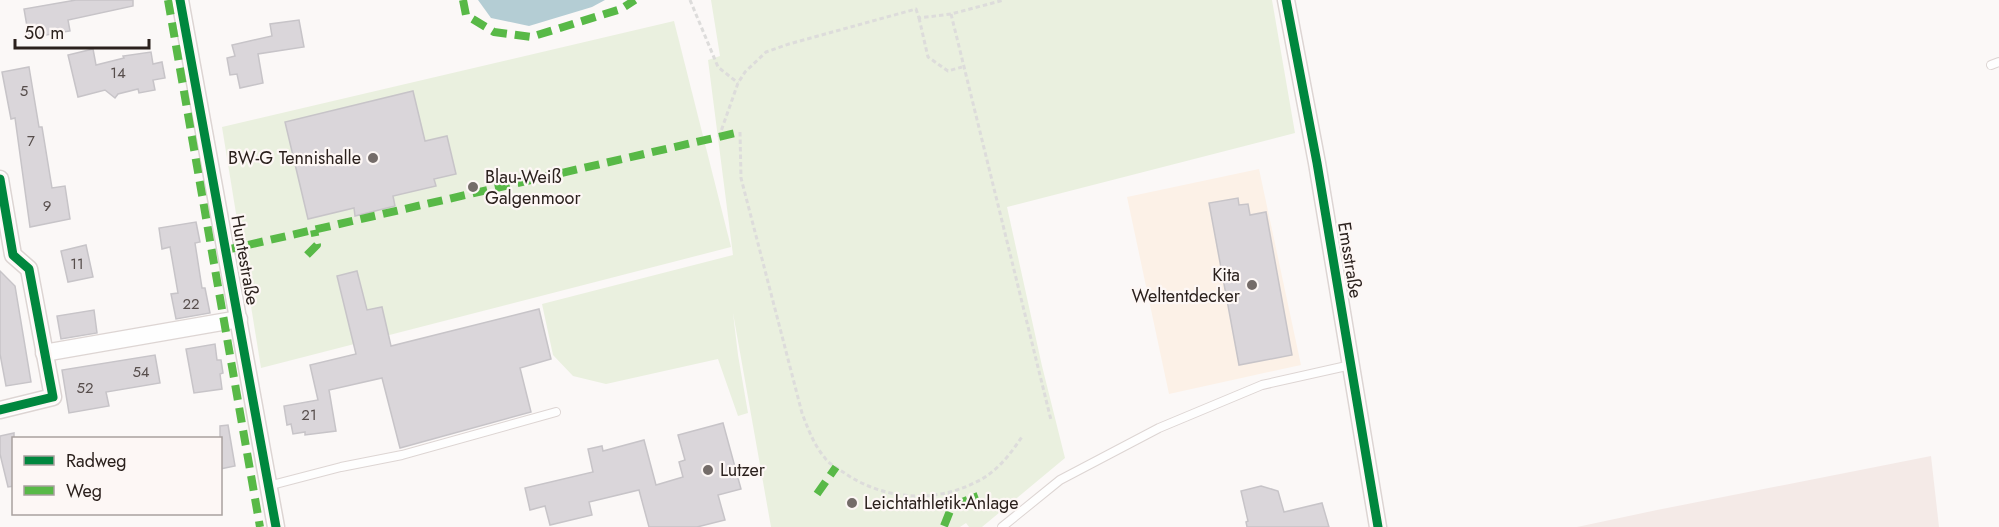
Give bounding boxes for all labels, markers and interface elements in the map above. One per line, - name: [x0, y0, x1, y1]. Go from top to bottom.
- scale bar: [15, 12, 148, 50]
- text: 50 m: [24, 20, 64, 46]
- house number: 14: [110, 62, 126, 84]
- house number: 5: [20, 80, 28, 102]
- house number: 7: [27, 130, 35, 152]
- place label: BW-G Tennishalle: [228, 145, 361, 171]
- marker: BW-G Tennishalle: [366, 151, 380, 165]
- place label: Blau-Weiß Galgenmoor: [485, 164, 581, 211]
- marker: Blau-Weiß Galgenmoor: [466, 180, 480, 194]
- house number: 9: [43, 195, 51, 217]
- street label: Huntestraße: [224, 213, 266, 307]
- street label: Emsstraße: [1331, 220, 1369, 300]
- house number: 11: [70, 253, 84, 275]
- place label: Kita Weltentdecker: [1132, 262, 1241, 309]
- marker: Kita Weltentdecker: [1245, 278, 1259, 292]
- house number: 22: [182, 293, 200, 315]
- house number: 54: [132, 361, 150, 383]
- house number: 52: [77, 377, 94, 399]
- house number: 21: [301, 404, 317, 426]
- legend: [12, 437, 222, 515]
- text: Radweg: [66, 448, 127, 474]
- place label: Lutzer: [720, 457, 766, 483]
- marker: Lutzer: [701, 463, 715, 477]
- text: Weg: [66, 478, 102, 504]
- place label: Leichtathletik-Anlage: [864, 490, 1019, 516]
- marker: Leichtathletik-Anlage: [845, 496, 859, 510]

